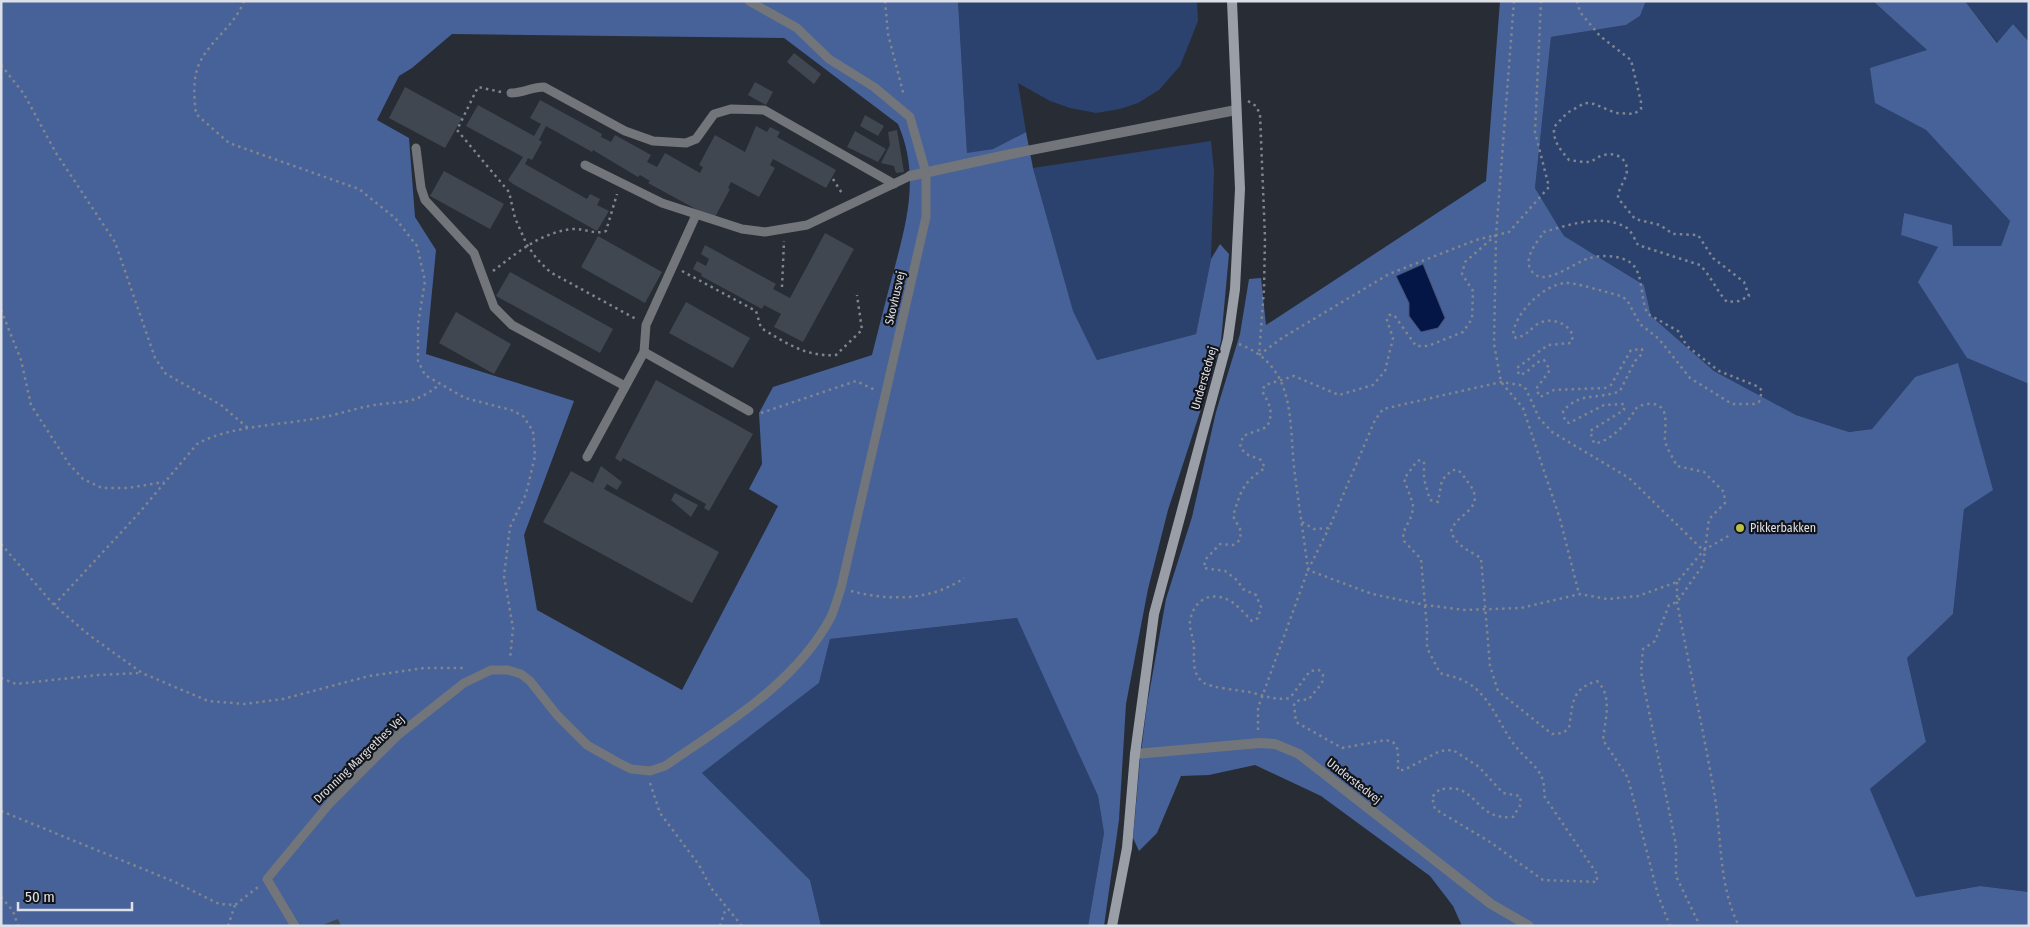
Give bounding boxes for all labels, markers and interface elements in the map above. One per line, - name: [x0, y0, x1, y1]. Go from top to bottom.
- street label: Skovhusvej: [882, 270, 908, 326]
- street label: Understedvej: [1188, 345, 1220, 411]
- place label: Pikkerbakken: [1750, 521, 1816, 535]
- marker: Pikkerbakken: [1734, 522, 1746, 534]
- street label: Dronning Margrethes Vej: [311, 712, 407, 806]
- street label: Understedvej: [1324, 755, 1384, 807]
- scale bar: [18, 880, 131, 912]
- text: 50 m: [25, 888, 55, 906]

